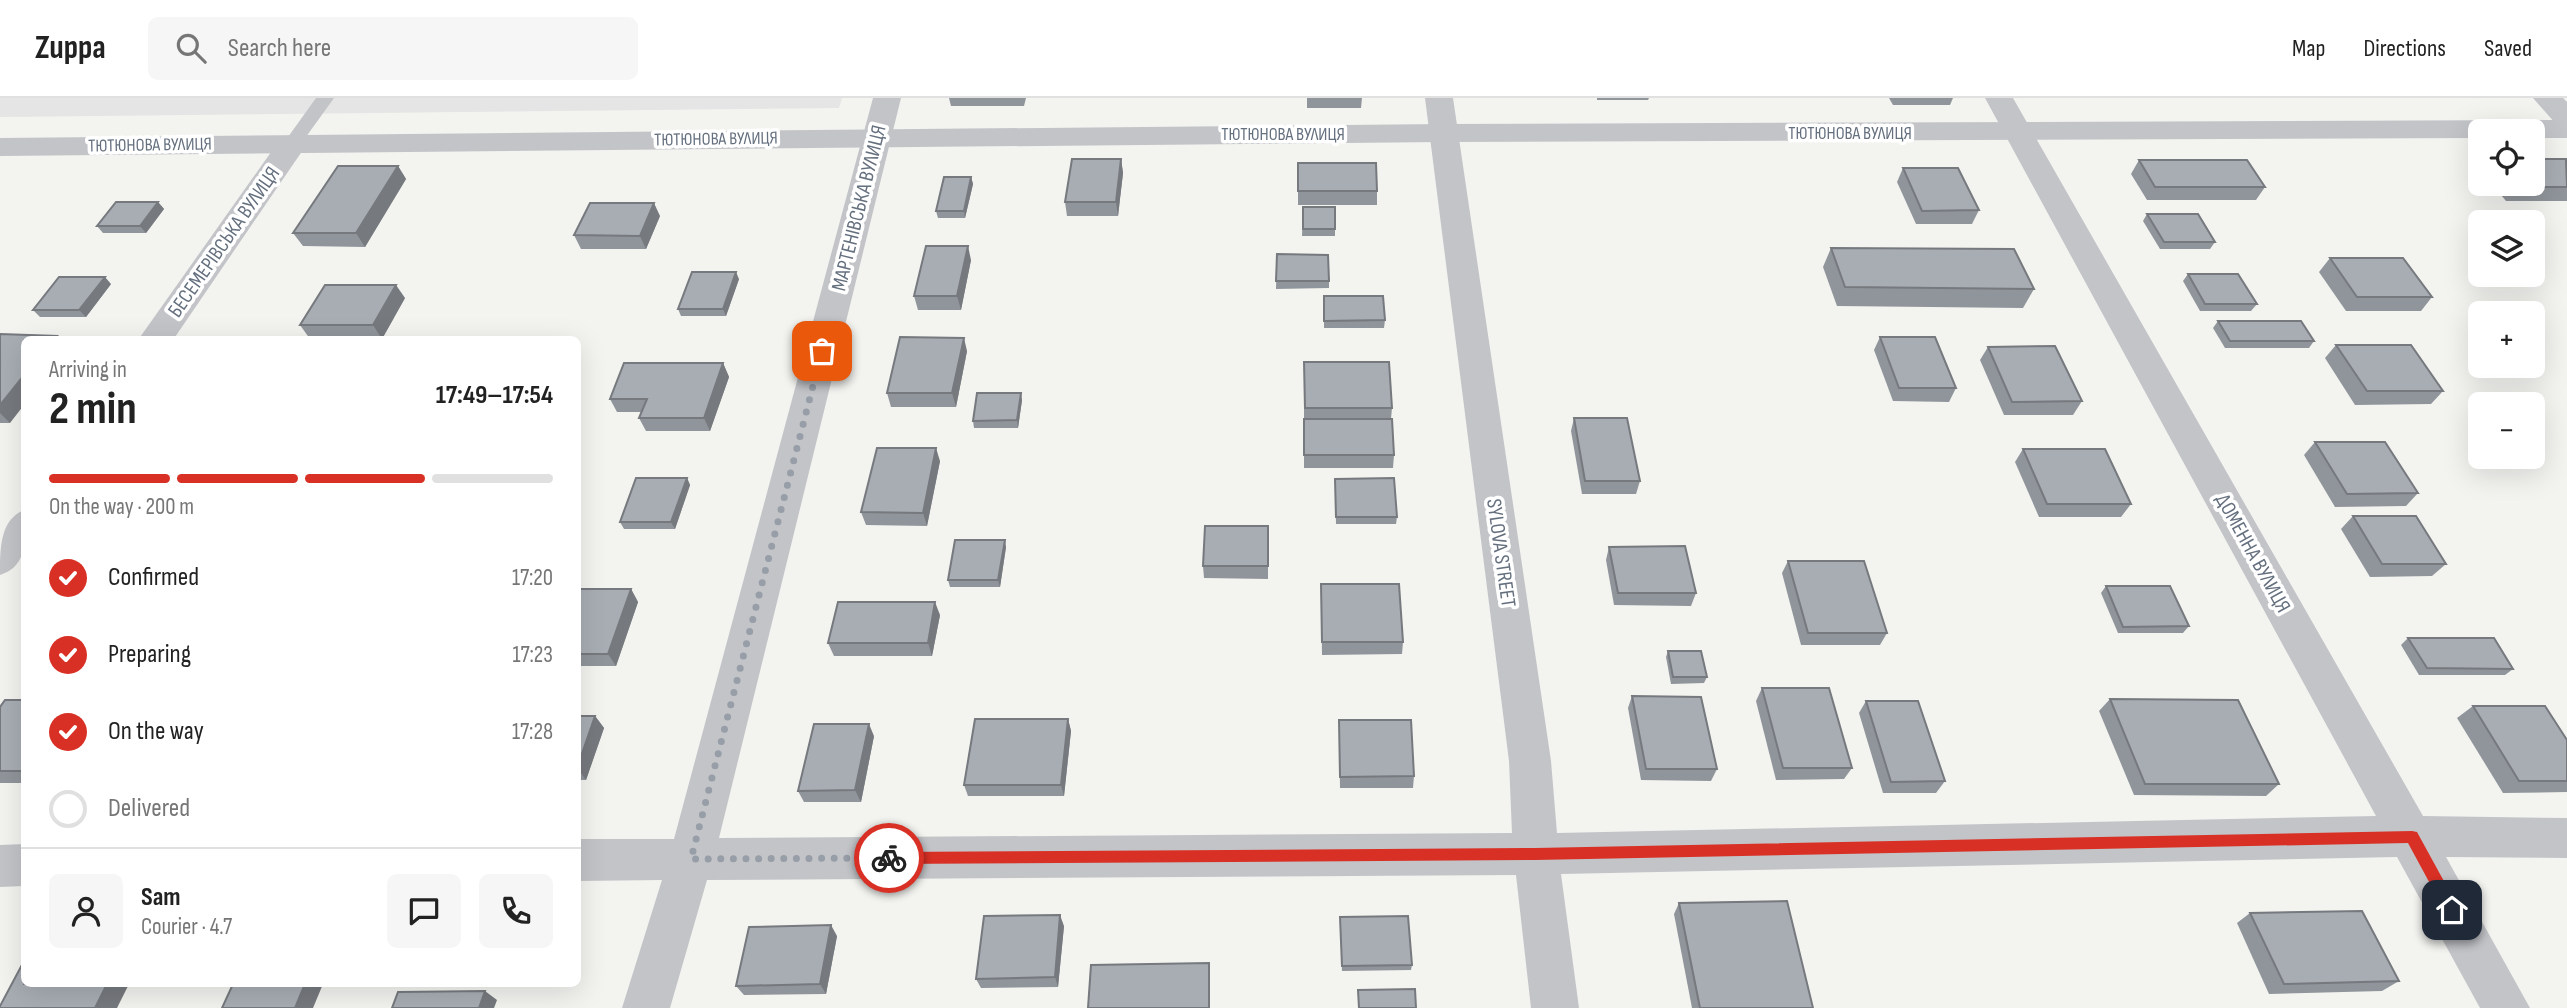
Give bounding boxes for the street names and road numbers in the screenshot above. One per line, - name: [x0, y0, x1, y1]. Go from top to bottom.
- street label: МАРТЕНІВСЬКА ВУЛИЦЯ: [826, 123, 892, 293]
- street label: ТЮТЮНОВА ВУЛИЦЯ: [1788, 123, 1912, 144]
- street label: ТЮТЮНОВА ВУЛИЦЯ: [1221, 124, 1345, 145]
- street label: ТЮТЮНОВА ВУЛИЦЯ: [654, 127, 778, 151]
- street label: ТЮТЮНОВА ВУЛИЦЯ: [88, 133, 212, 157]
- street label: БЕСЕМЕРІВСЬКА ВУЛИЦЯ: [163, 162, 285, 322]
- street label: ДОМЕННА ВУЛИЦЯ: [2210, 489, 2296, 617]
- street label: SYLOVA STREET: [1481, 497, 1521, 609]

